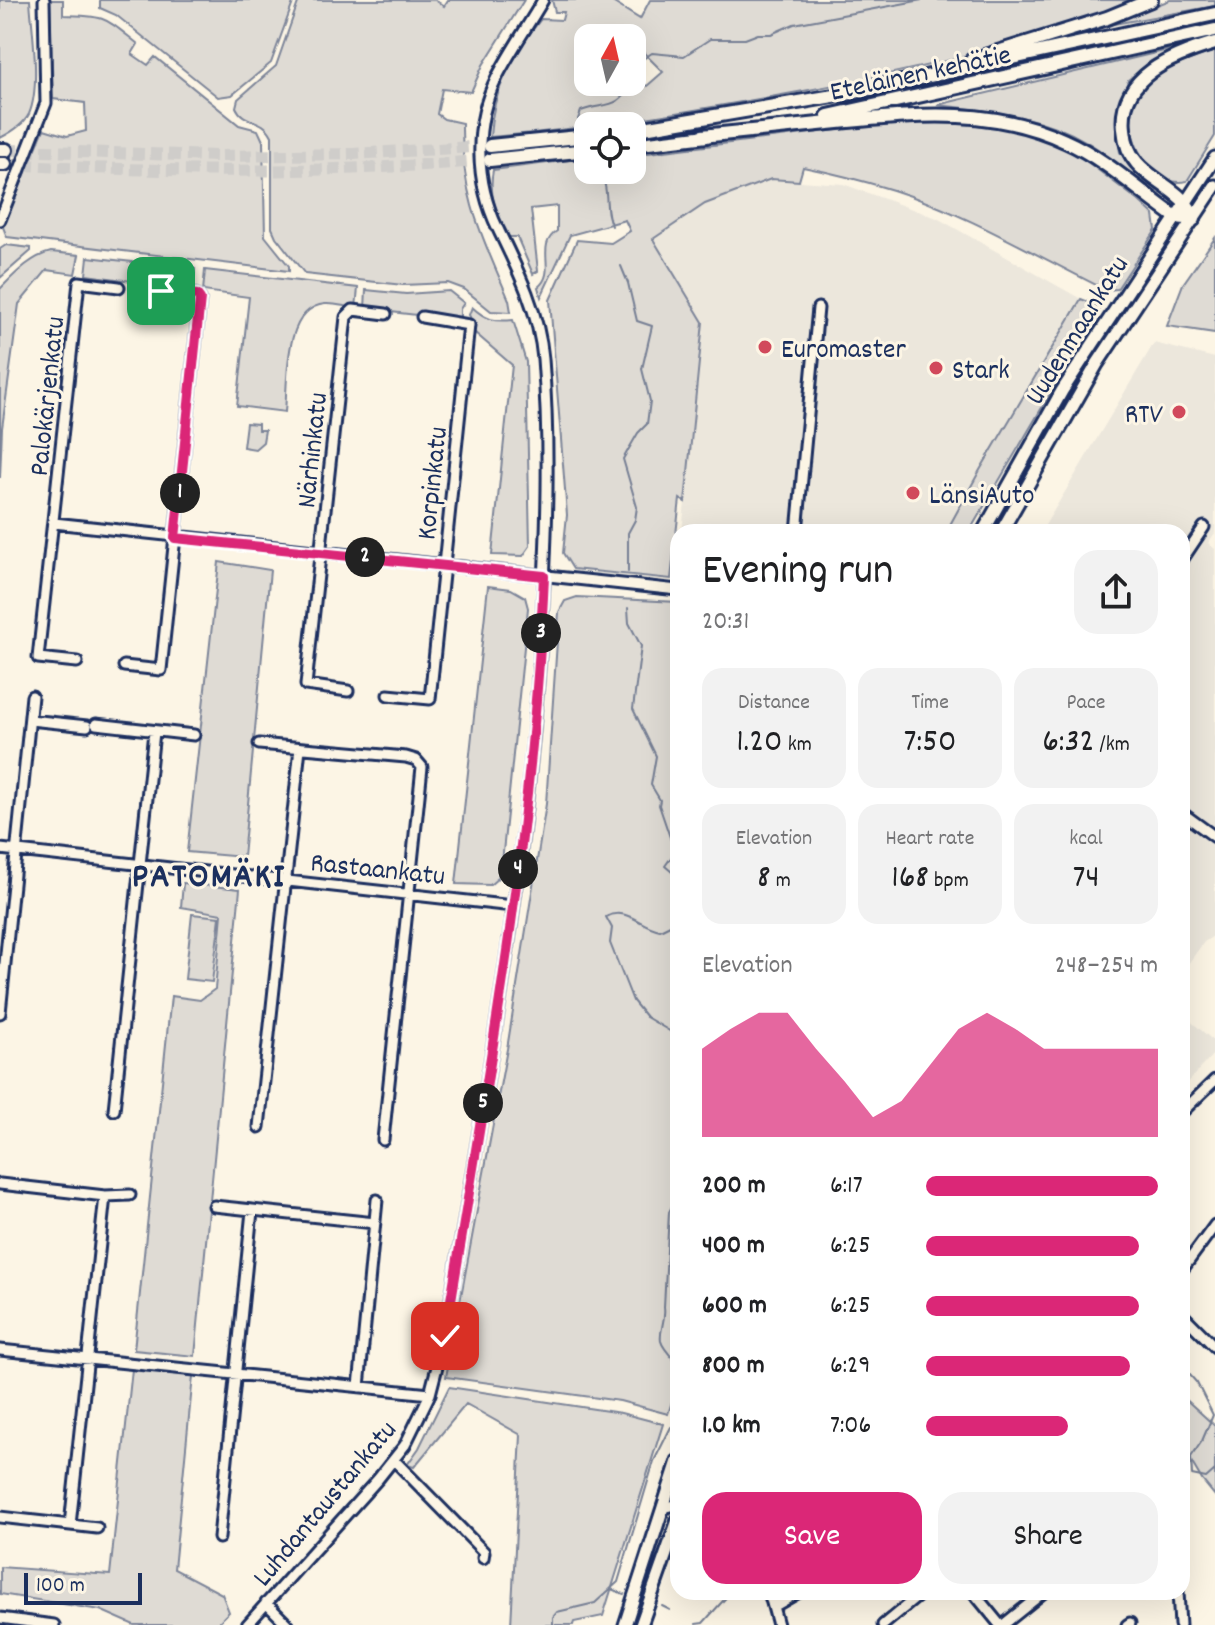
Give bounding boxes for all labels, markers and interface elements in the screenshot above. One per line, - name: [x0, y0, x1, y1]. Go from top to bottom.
- north arrow: [574, 24, 646, 96]
- map controls: [574, 24, 646, 184]
- street label: Eteläinen kehätie: [827, 37, 1015, 115]
- button: locate: [574, 112, 646, 184]
- street label: Uudenmaankatu: [1017, 249, 1141, 414]
- pin: [127, 257, 195, 325]
- icon: arrive: [139, 269, 183, 313]
- street label: Palokärjenkatu: [22, 315, 78, 478]
- place label: Euromaster: [781, 332, 906, 372]
- marker: Euromaster: [756, 338, 774, 356]
- place label: Stark: [952, 353, 1010, 393]
- marker: Stark: [927, 359, 945, 377]
- street label: Närhinkatu: [289, 391, 341, 510]
- place label: RTV: [1125, 397, 1164, 437]
- marker: RTV: [1170, 403, 1188, 421]
- street label: Korpinkatu: [409, 425, 461, 542]
- pin: 1: [160, 473, 200, 513]
- text: 1: [178, 477, 182, 508]
- place label: LänsiAuto: [929, 478, 1034, 518]
- marker: LänsiAuto: [904, 484, 922, 502]
- pin: 2: [345, 537, 385, 577]
- text: 2: [360, 541, 370, 572]
- text: Evening run: [702, 542, 893, 605]
- button: share: [1074, 550, 1158, 634]
- text: 20:31: [702, 604, 749, 641]
- pin: 3: [521, 613, 561, 653]
- text: 3: [536, 617, 546, 648]
- text: Distance: [738, 688, 810, 719]
- text: Time: [911, 688, 949, 719]
- text: Pace: [1067, 688, 1105, 719]
- text: 1.20: [736, 719, 783, 768]
- text: 7:50: [904, 719, 956, 768]
- text: 6:32: [1042, 719, 1094, 768]
- text: km: [783, 730, 812, 761]
- text: /km: [1094, 730, 1130, 761]
- text: Elevation: [736, 824, 812, 855]
- text: Heart rate: [886, 824, 974, 855]
- text: kcal: [1069, 824, 1103, 855]
- street label: Rastaankatu: [308, 845, 447, 899]
- pin: 4: [498, 849, 538, 889]
- district label: PATOMÄKI: [132, 853, 286, 905]
- text: 4: [513, 853, 523, 884]
- text: 8: [757, 855, 771, 904]
- text: 168: [891, 855, 929, 904]
- text: 74: [1072, 855, 1100, 904]
- text: m: [771, 866, 791, 897]
- text: bpm: [929, 866, 969, 897]
- text: Elevation: [702, 948, 792, 985]
- text: 248–254 m: [1055, 948, 1158, 985]
- pin: 5: [463, 1083, 503, 1123]
- text: 5: [478, 1087, 488, 1118]
- text: 200 m: [702, 1168, 766, 1205]
- text: 6:17: [830, 1168, 863, 1205]
- text: 400 m: [702, 1228, 765, 1265]
- text: 6:25: [830, 1228, 870, 1265]
- text: 600 m: [702, 1288, 767, 1325]
- text: 6:25: [830, 1288, 870, 1325]
- pin: [411, 1302, 479, 1370]
- icon: check: [423, 1314, 467, 1358]
- text: 800 m: [702, 1348, 765, 1385]
- text: 6:29: [830, 1348, 870, 1385]
- text: 1.0 km: [702, 1408, 761, 1445]
- text: 7:06: [830, 1408, 871, 1445]
- street label: Luhdantaustankatu: [245, 1413, 408, 1597]
- button: Save: [702, 1492, 922, 1584]
- button: Share: [938, 1492, 1158, 1584]
- scale bar: [24, 1569, 142, 1605]
- text: 100 m: [36, 1571, 85, 1602]

